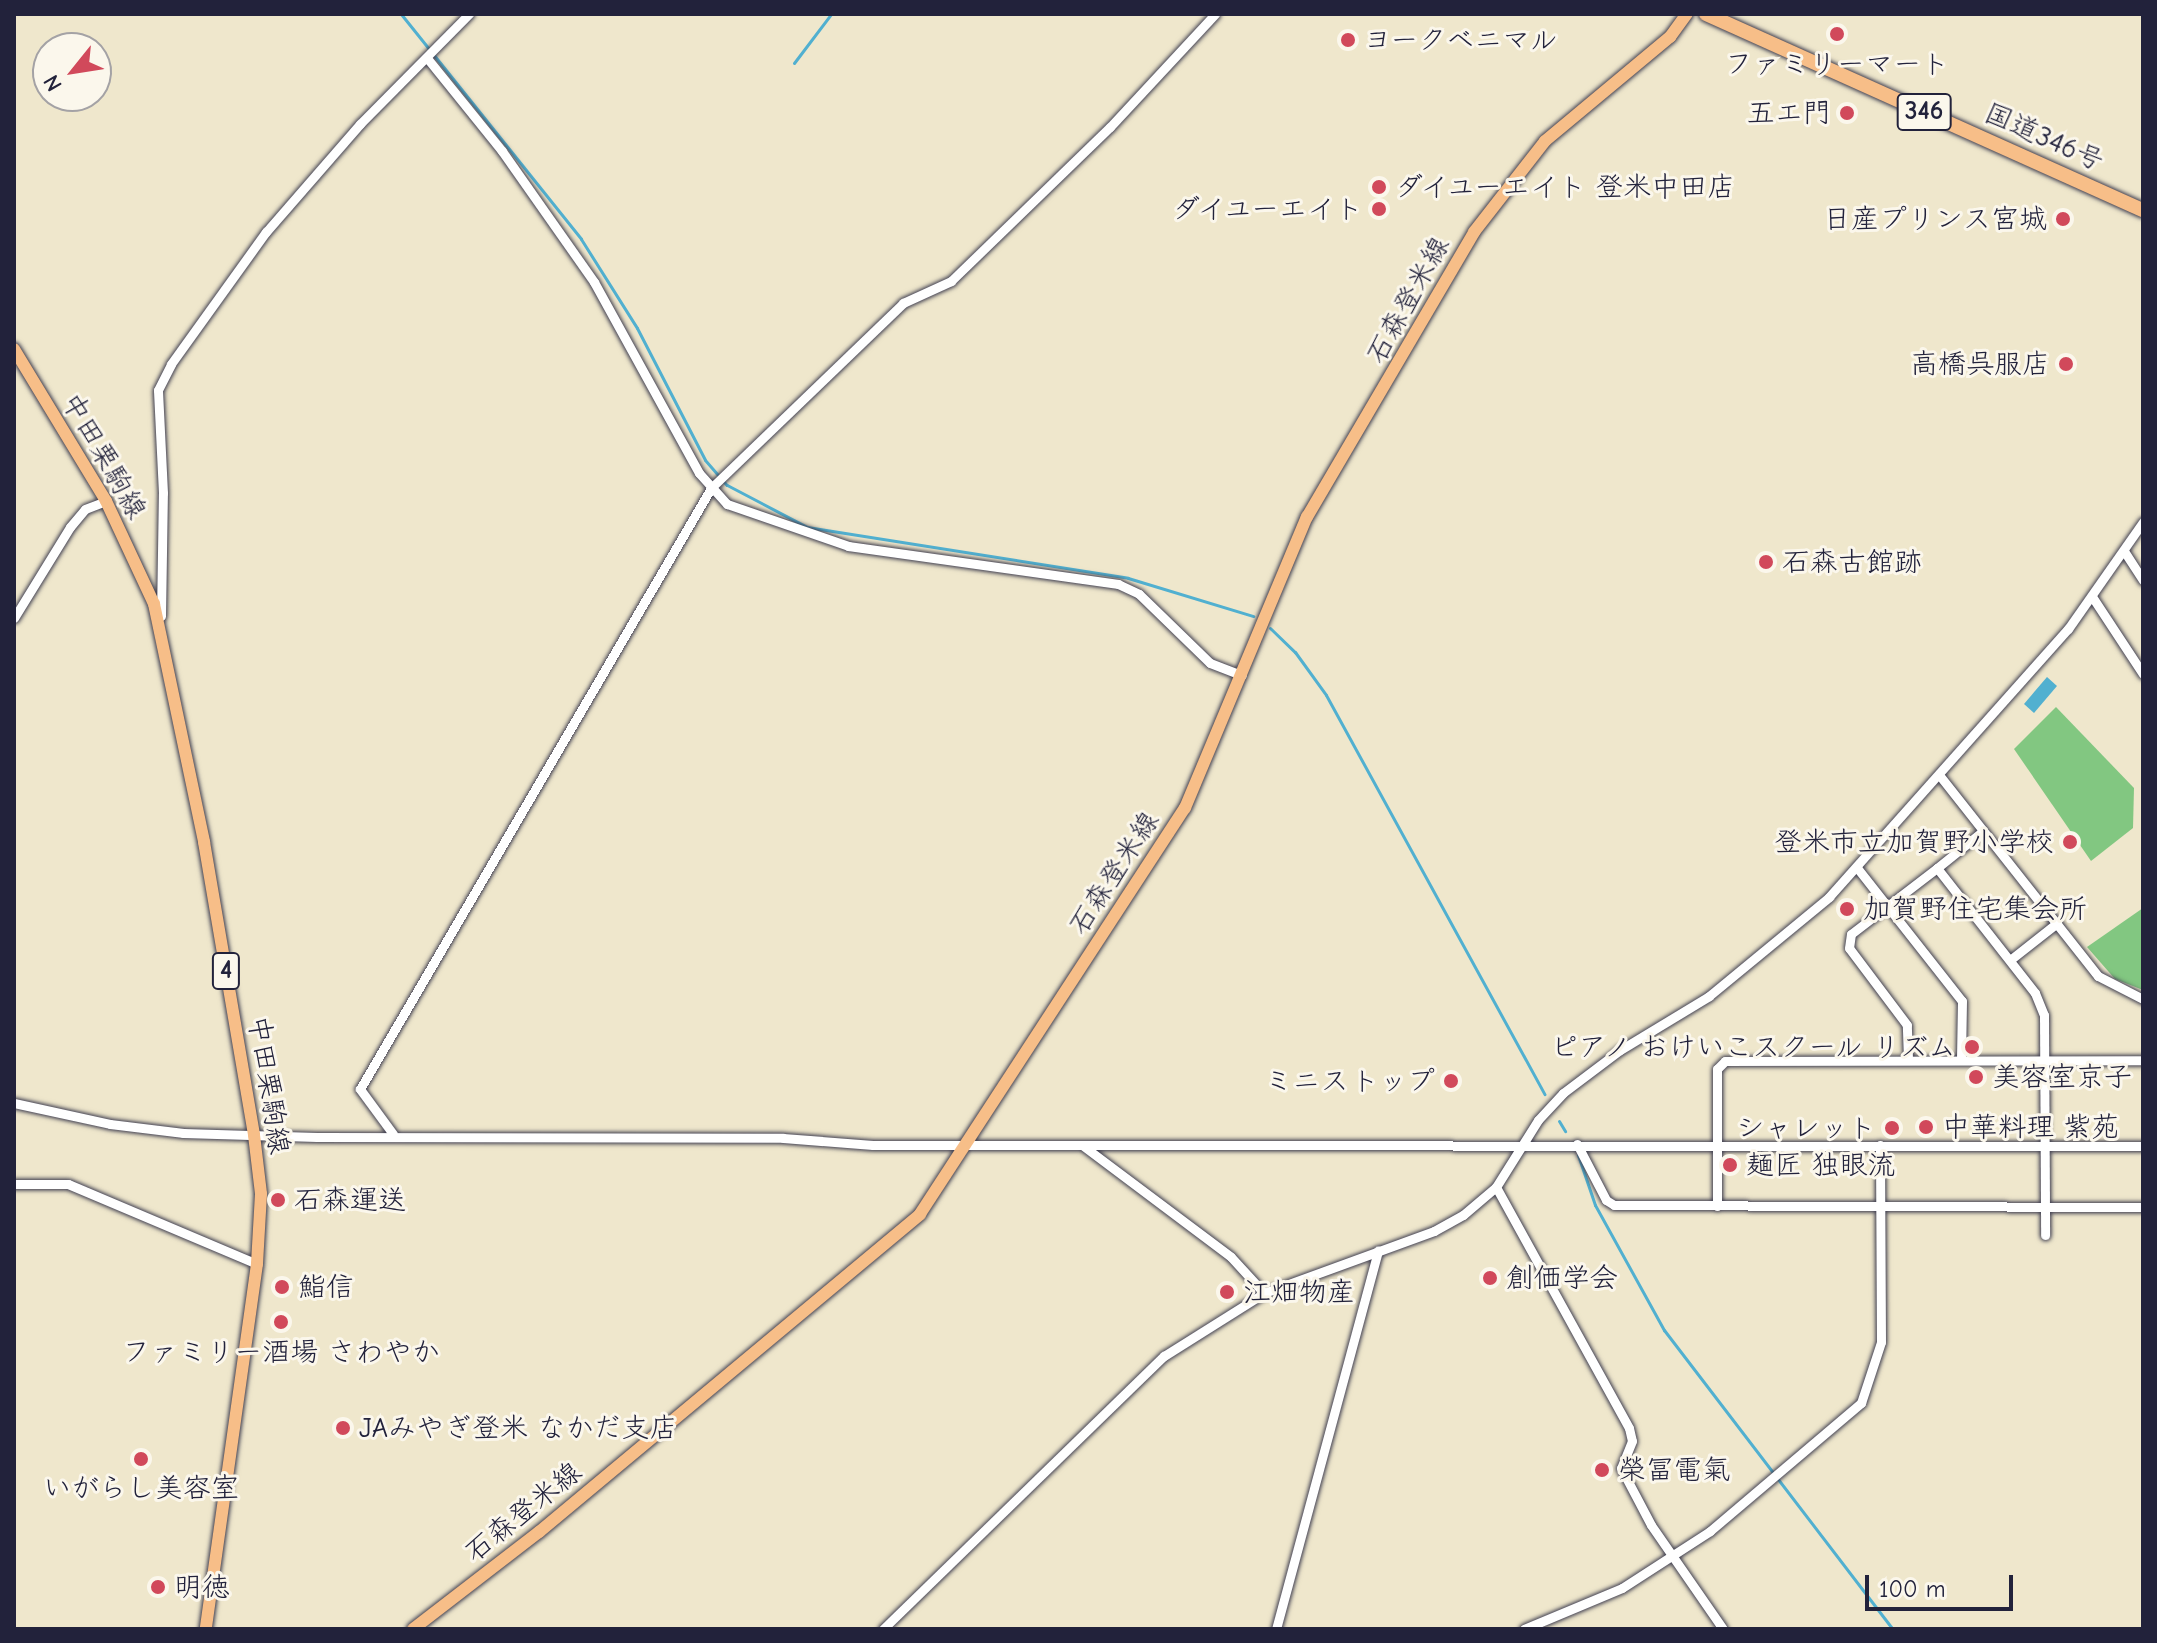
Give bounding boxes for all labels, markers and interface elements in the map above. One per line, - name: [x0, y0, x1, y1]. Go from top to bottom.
- place label: ヨークベニマル: [1364, 23, 1558, 57]
- marker: ファミリーマート: [1828, 25, 1846, 43]
- marker: ヨークベニマル: [1339, 31, 1357, 49]
- north arrow: [32, 32, 112, 112]
- place label: ファミリーマート: [1725, 47, 1949, 81]
- text: N: [38, 70, 68, 96]
- road number: 346: [1896, 90, 1952, 134]
- place label: 五エ門: [1747, 96, 1831, 130]
- street label: 国道346号: [1979, 96, 2109, 178]
- marker: 五エ門: [1838, 104, 1856, 122]
- place label: ダイユーエイト 登米中田店: [1395, 170, 1739, 204]
- marker: ダイユーエイト 登米中田店: [1370, 178, 1388, 196]
- place label: ダイユーエイト: [1168, 192, 1363, 226]
- marker: ダイユーエイト: [1370, 200, 1388, 218]
- place label: 日産プリンス宮城: [1823, 202, 2047, 236]
- marker: 日産プリンス宮城: [2054, 210, 2072, 228]
- street label: 石森登米線: [1359, 231, 1457, 369]
- place label: 高橋呉服店: [1910, 347, 2050, 381]
- marker: 高橋呉服店: [2057, 355, 2075, 373]
- street label: 中田栗駒線: [54, 387, 154, 525]
- place label: 石森古館跡: [1782, 545, 1922, 579]
- marker: 石森古館跡: [1757, 553, 1775, 571]
- street label: 石森登米線: [1062, 805, 1166, 941]
- place label: 登米市立加賀野小学校: [1774, 825, 2054, 859]
- marker: 登米市立加賀野小学校: [2061, 833, 2079, 851]
- place label: 加賀野住宅集会所: [1863, 892, 2087, 926]
- marker: 加賀野住宅集会所: [1838, 900, 1856, 918]
- road number: 4: [210, 949, 242, 993]
- street label: 中田栗駒線: [241, 1013, 297, 1157]
- place label: ピアノ おけいこスクール リズム: [1545, 1030, 1956, 1064]
- marker: ピアノ おけいこスクール リズム: [1963, 1038, 1981, 1056]
- place label: 美容室京子: [1992, 1060, 2132, 1094]
- place label: ミニストップ: [1267, 1064, 1435, 1098]
- marker: 美容室京子: [1967, 1068, 1985, 1086]
- marker: ミニストップ: [1442, 1072, 1460, 1090]
- place label: 中華料理 紫苑: [1942, 1110, 2119, 1144]
- place label: シャレット: [1736, 1111, 1876, 1145]
- marker: 中華料理 紫苑: [1917, 1118, 1935, 1136]
- marker: シャレット: [1883, 1119, 1901, 1137]
- place label: 麺匠 独眼流: [1746, 1148, 1895, 1182]
- marker: 麺匠 独眼流: [1721, 1156, 1739, 1174]
- place label: 石森運送: [294, 1183, 406, 1217]
- marker: 石森運送: [269, 1191, 287, 1209]
- place label: 創価学会: [1506, 1261, 1618, 1295]
- marker: 創価学会: [1481, 1269, 1499, 1287]
- place label: 鮨信: [298, 1270, 354, 1304]
- place label: 江畑物産: [1243, 1275, 1355, 1309]
- marker: 鮨信: [273, 1278, 291, 1296]
- marker: 江畑物産: [1218, 1283, 1236, 1301]
- marker: ファミリー酒場 さわやか: [272, 1313, 290, 1331]
- place label: ファミリー酒場 さわやか: [122, 1335, 440, 1369]
- place label: JAみやぎ登米 なかだ支店: [359, 1411, 677, 1445]
- marker: JAみやぎ登米 なかだ支店: [334, 1419, 352, 1437]
- marker: いがらし美容室: [132, 1450, 150, 1468]
- place label: 榮冨電氣: [1618, 1453, 1730, 1487]
- street label: 石森登米線: [458, 1455, 588, 1569]
- marker: 榮冨電氣: [1593, 1461, 1611, 1479]
- place label: いがらし美容室: [43, 1471, 239, 1505]
- scale bar: [1869, 1559, 2017, 1609]
- place label: 明徳: [174, 1570, 230, 1604]
- text: 100 m: [1879, 1575, 1946, 1603]
- marker: 明徳: [149, 1578, 167, 1596]

